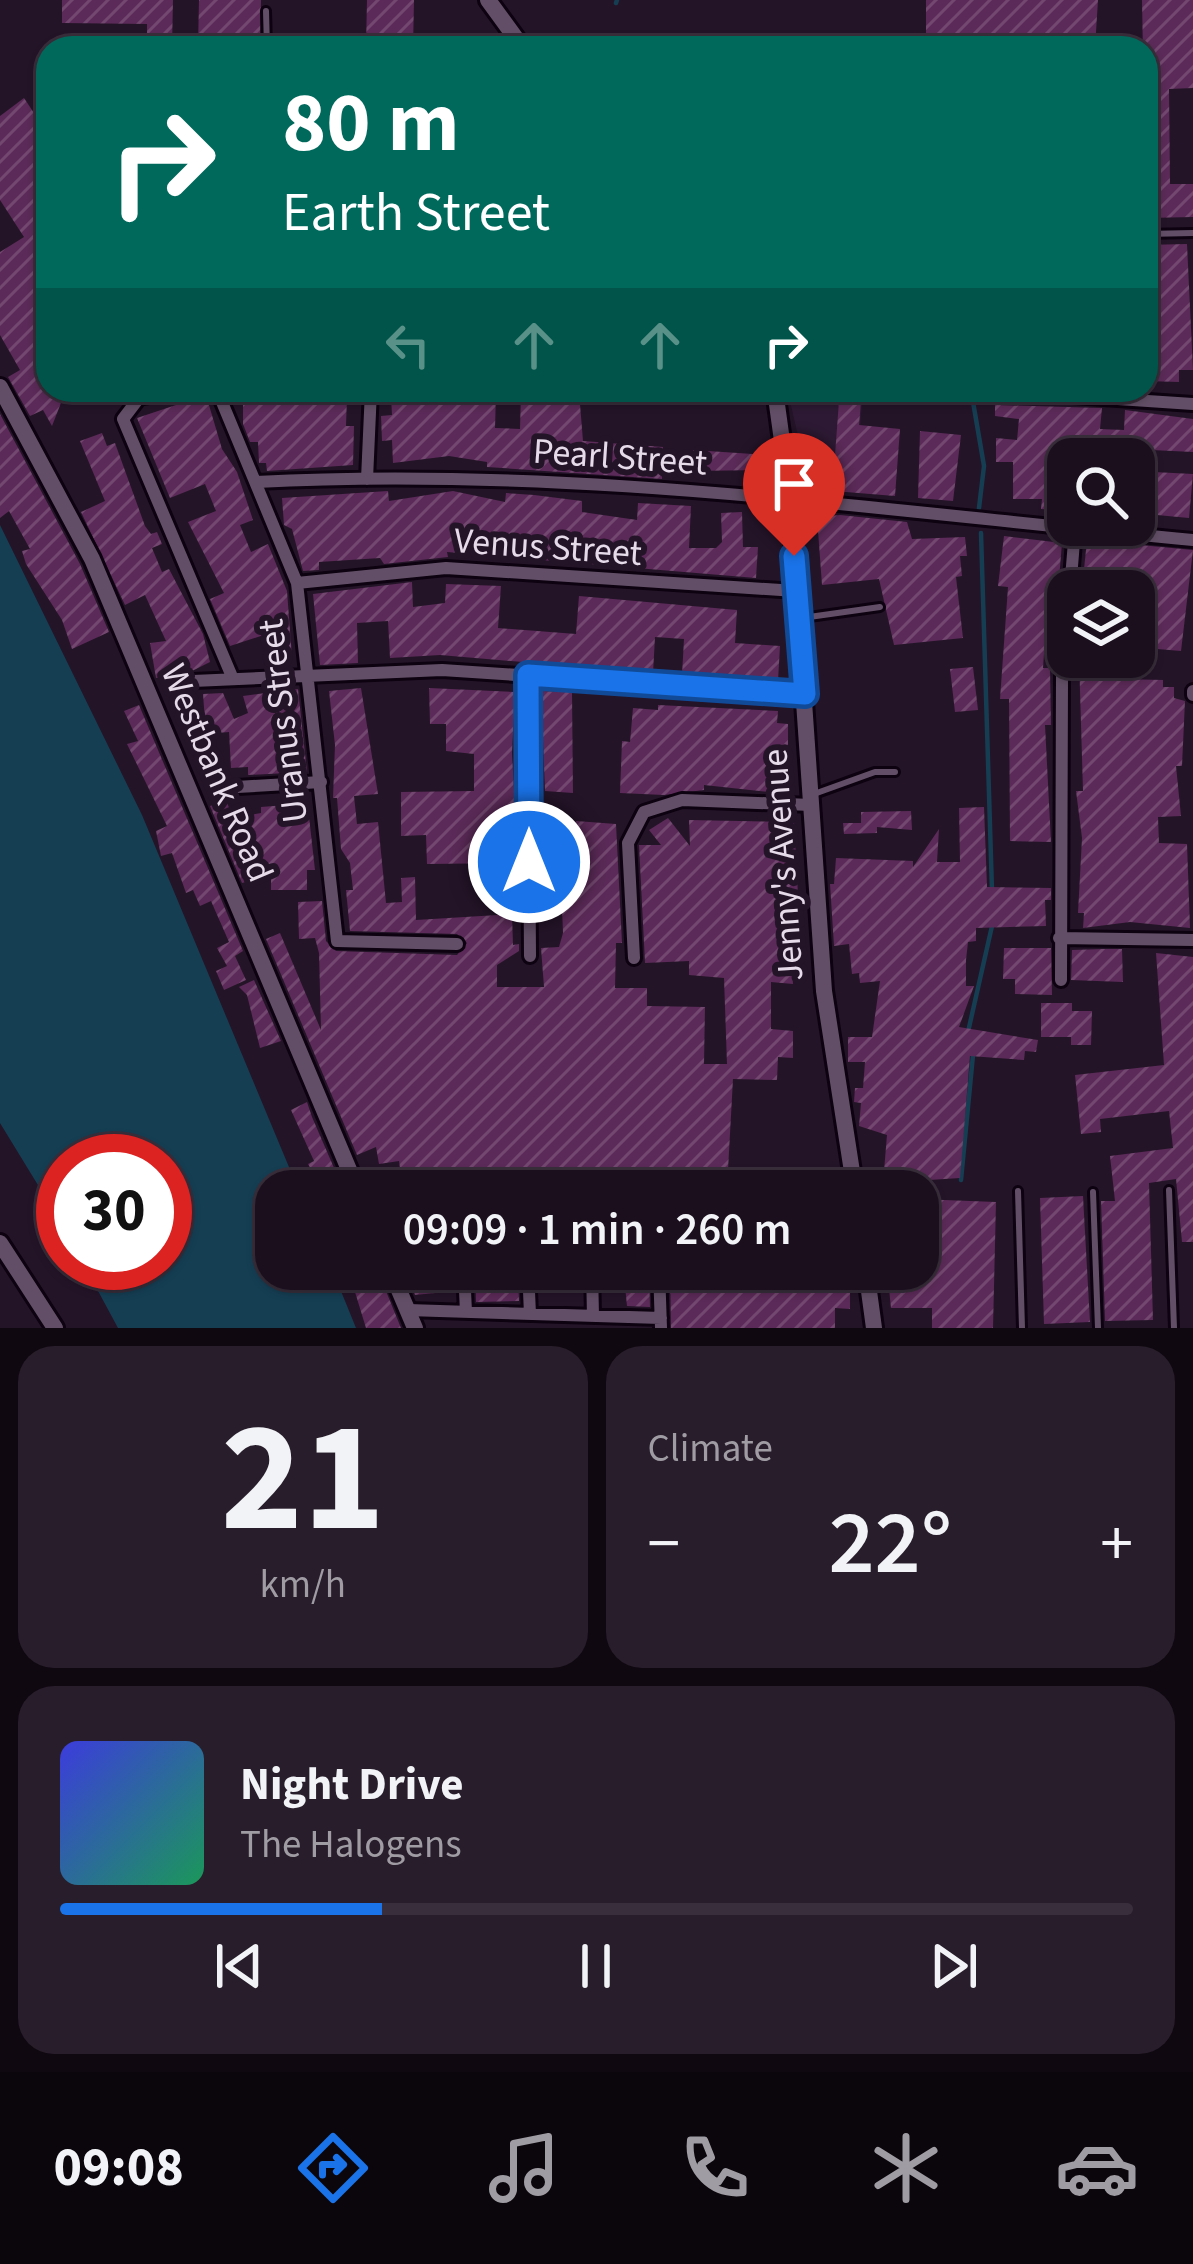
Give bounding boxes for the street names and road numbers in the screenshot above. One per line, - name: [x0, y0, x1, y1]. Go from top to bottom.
- street label: Pearl Street: [531, 425, 709, 489]
- street label: Venus Street: [453, 515, 643, 579]
- street label: Uranus Street: [245, 616, 321, 826]
- street label: Westbank Road: [148, 656, 286, 890]
- street label: Jenny's Avenue: [749, 747, 817, 983]

